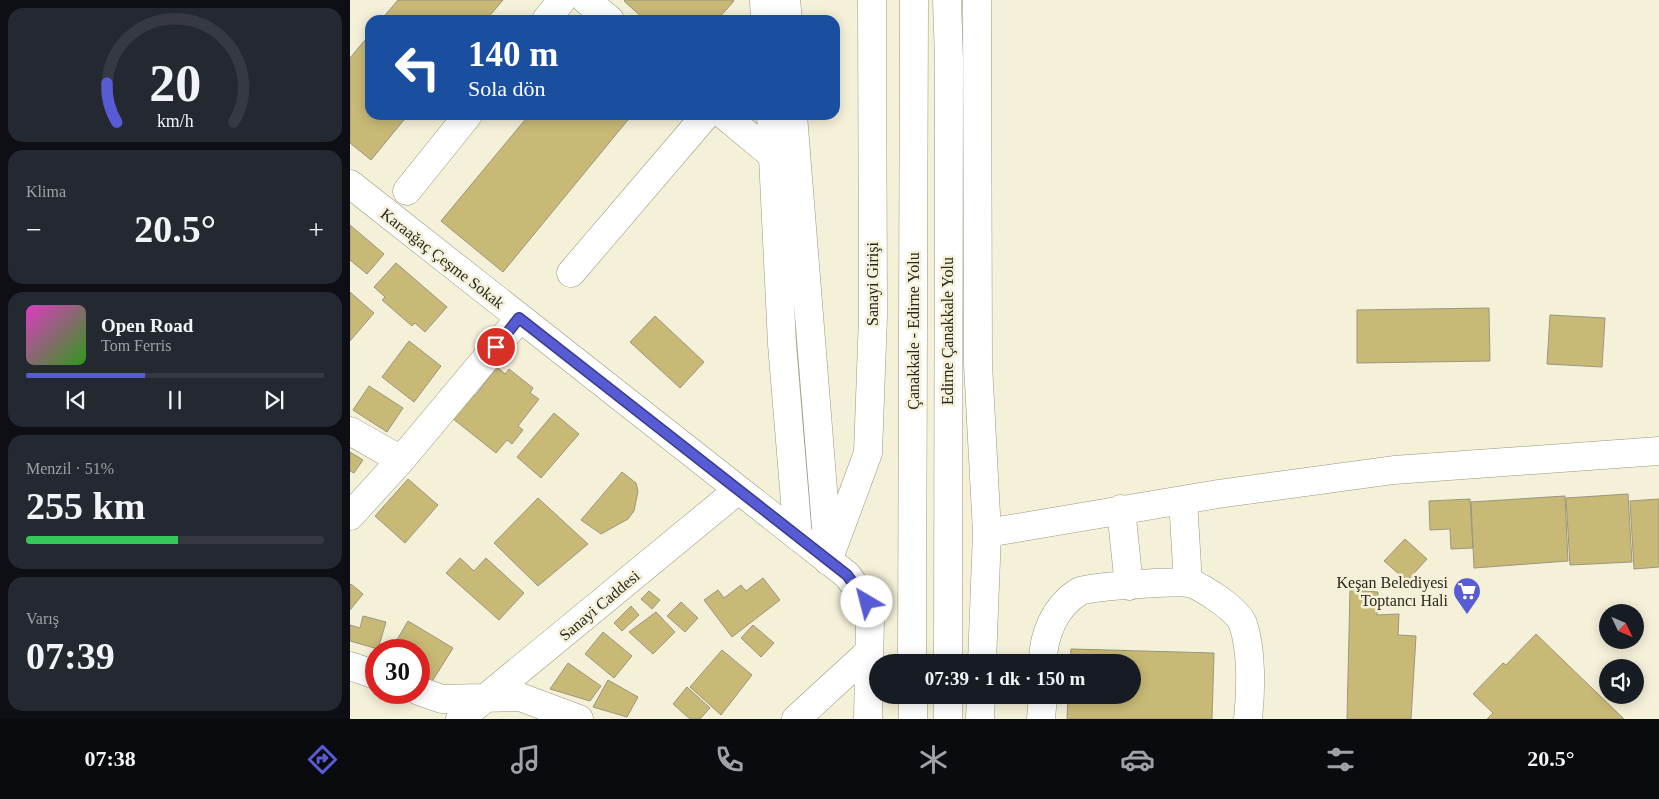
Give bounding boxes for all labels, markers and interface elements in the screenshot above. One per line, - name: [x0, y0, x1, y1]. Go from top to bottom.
- icon: left: [385, 35, 450, 100]
- text: 140 m: [468, 35, 558, 74]
- text: 20: [149, 55, 201, 112]
- text: Sola dön: [468, 76, 546, 101]
- text: km/h: [157, 111, 193, 131]
- text: Klima: [26, 183, 66, 200]
- street label: Karaağaç Çeşme Sokak: [377, 205, 508, 313]
- text: 20.5°: [134, 208, 216, 250]
- text: −: [26, 214, 42, 245]
- text: +: [308, 214, 324, 245]
- street label: Sanayi Girişi: [864, 241, 882, 326]
- street label: Çanakkale - Edirne Yolu: [905, 252, 923, 410]
- street label: Edirne Çanakkale Yolu: [939, 257, 957, 405]
- text: Open Road: [101, 315, 193, 336]
- pin: [475, 326, 517, 368]
- icon: arrive: [482, 333, 510, 361]
- text: Tom Ferris: [101, 337, 171, 354]
- icon: previous: [62, 386, 90, 414]
- icon: pause: [161, 386, 189, 414]
- icon: next: [260, 386, 288, 414]
- text: Menzil · 51%: [26, 460, 114, 477]
- text: 255 km: [26, 485, 145, 527]
- street label: Sanayi Caddesi: [556, 567, 644, 645]
- place label: Keşan Belediyesi Toptancı Hali: [1336, 574, 1449, 610]
- position arrow: [840, 575, 892, 627]
- supermarket icon: Keşan Belediyesi Toptancı Hali: [1452, 576, 1482, 615]
- north arrow: [1599, 604, 1644, 649]
- map controls: [1599, 604, 1644, 704]
- text: Varış: [26, 610, 59, 627]
- text: 07:39: [26, 635, 115, 677]
- speed limit sign: 30: [365, 639, 430, 704]
- button: sound: [1599, 659, 1644, 704]
- text: 07:39 · 1 dk · 150 m: [925, 668, 1085, 689]
- icon: directions: [305, 742, 340, 777]
- icon: music: [508, 742, 543, 777]
- icon: phone: [712, 742, 747, 777]
- icon: climate: [916, 742, 951, 777]
- icon: car: [1120, 742, 1155, 777]
- icon: filters: [1323, 742, 1358, 777]
- text: 07:38: [84, 746, 136, 771]
- text: 20.5°: [1527, 746, 1575, 771]

